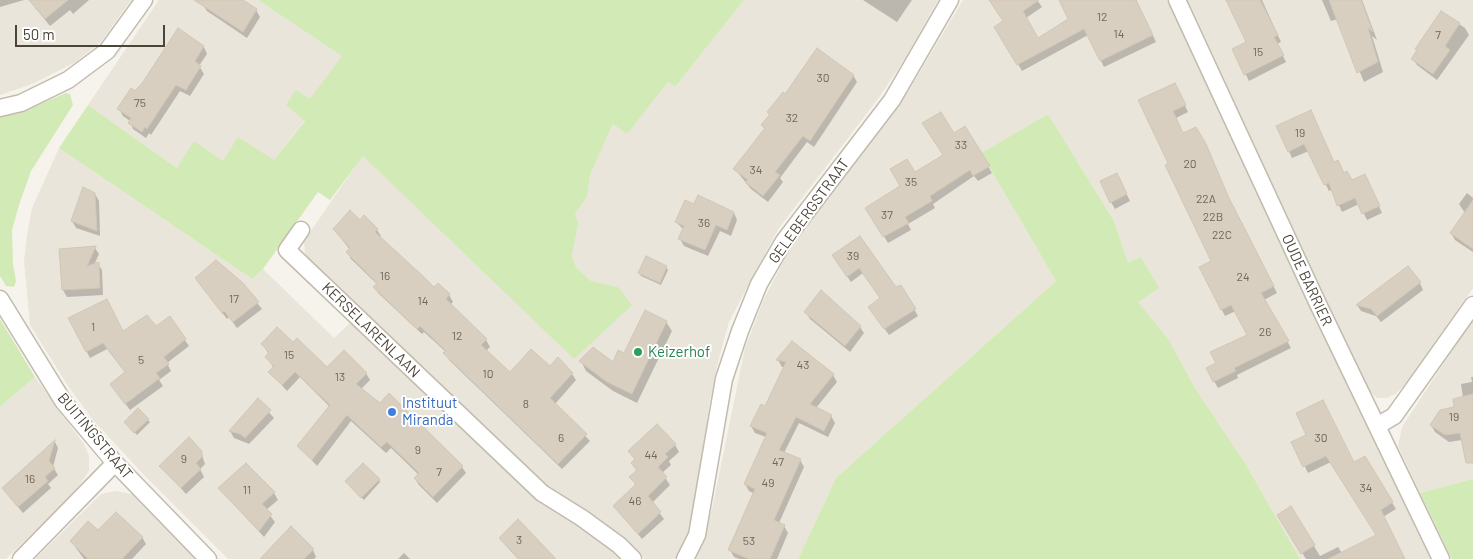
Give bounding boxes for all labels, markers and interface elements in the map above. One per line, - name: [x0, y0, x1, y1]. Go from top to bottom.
- house number: 12: [1097, 10, 1107, 24]
- scale bar: [18, 15, 168, 47]
- text: 50 m: [23, 25, 55, 43]
- house number: 14: [1114, 27, 1124, 41]
- house number: 7: [1435, 28, 1441, 42]
- house number: 15: [1253, 45, 1263, 59]
- house number: 30: [817, 71, 829, 85]
- house number: 75: [134, 96, 146, 110]
- house number: 32: [786, 111, 798, 125]
- house number: 19: [1295, 126, 1305, 140]
- house number: 33: [955, 138, 967, 152]
- street label: GELEBERGSTRAAT: [765, 155, 853, 267]
- house number: 20: [1183, 157, 1197, 171]
- house number: 34: [750, 163, 762, 177]
- house number: 35: [905, 175, 917, 189]
- house number: 22A: [1196, 192, 1216, 206]
- house number: 37: [881, 208, 893, 222]
- house number: 22B: [1203, 210, 1223, 224]
- house number: 36: [698, 216, 710, 230]
- house number: 22C: [1212, 228, 1232, 242]
- street label: OUDE BARRIER: [1278, 231, 1336, 329]
- house number: 39: [847, 249, 859, 263]
- house number: 16: [380, 269, 390, 283]
- house number: 24: [1236, 270, 1250, 284]
- street label: KERSELARENLAAN: [318, 279, 424, 381]
- house number: 17: [229, 292, 239, 306]
- house number: 14: [418, 294, 428, 308]
- house number: 1: [91, 320, 95, 334]
- house number: 26: [1259, 325, 1271, 339]
- house number: 12: [452, 329, 462, 343]
- place label: Keizerhof: [648, 343, 710, 361]
- marker: Keizerhof: [632, 346, 644, 358]
- house number: 15: [284, 348, 294, 362]
- house number: 5: [138, 353, 144, 367]
- house number: 43: [797, 358, 809, 372]
- house number: 10: [483, 367, 493, 381]
- house number: 13: [335, 370, 345, 384]
- street label: BUITINGSTRAAT: [54, 389, 136, 483]
- place label: Instituut Miranda: [402, 394, 457, 429]
- house number: 8: [523, 397, 529, 411]
- marker: Instituut Miranda: [386, 406, 398, 418]
- house number: 19: [1449, 410, 1459, 424]
- house number: 6: [558, 431, 564, 445]
- house number: 30: [1315, 431, 1327, 445]
- house number: 9: [415, 443, 421, 457]
- house number: 44: [644, 448, 658, 462]
- house number: 9: [181, 452, 187, 466]
- house number: 47: [772, 455, 784, 469]
- house number: 7: [436, 465, 442, 479]
- house number: 16: [25, 472, 35, 486]
- house number: 49: [762, 476, 774, 490]
- house number: 34: [1360, 481, 1372, 495]
- house number: 11: [243, 483, 251, 497]
- house number: 46: [629, 494, 641, 508]
- house number: 3: [516, 533, 522, 547]
- house number: 53: [743, 534, 755, 548]

